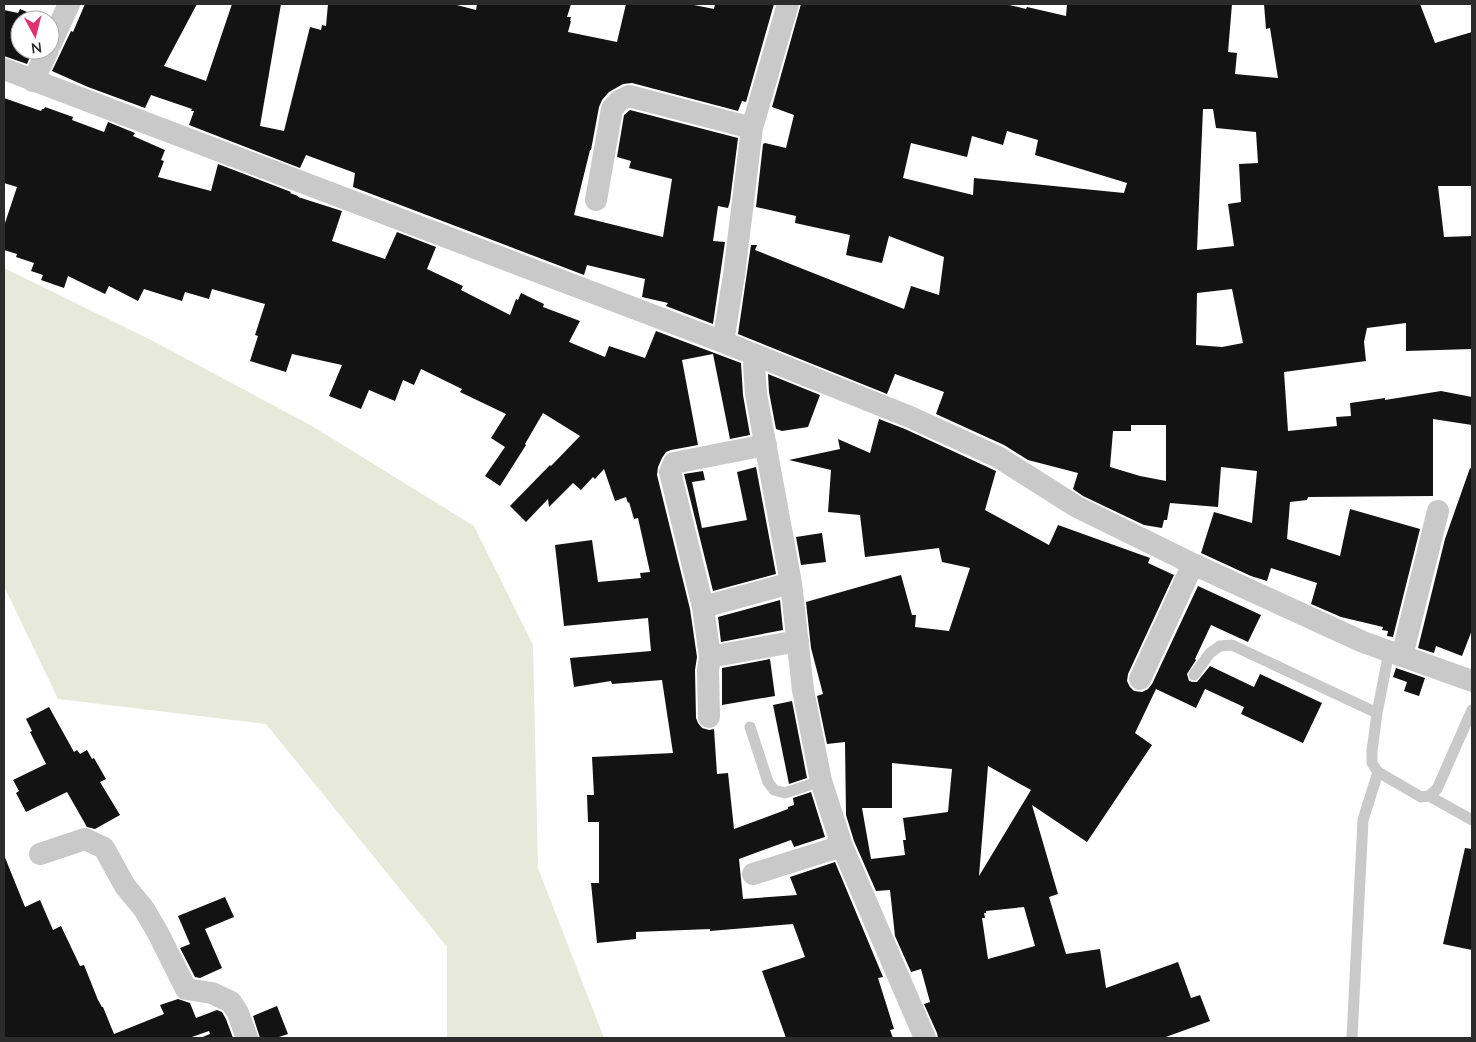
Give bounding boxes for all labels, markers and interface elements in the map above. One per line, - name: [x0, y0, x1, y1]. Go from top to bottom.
- north arrow: [10, 10, 60, 60]
- text: N: [30, 39, 43, 57]

